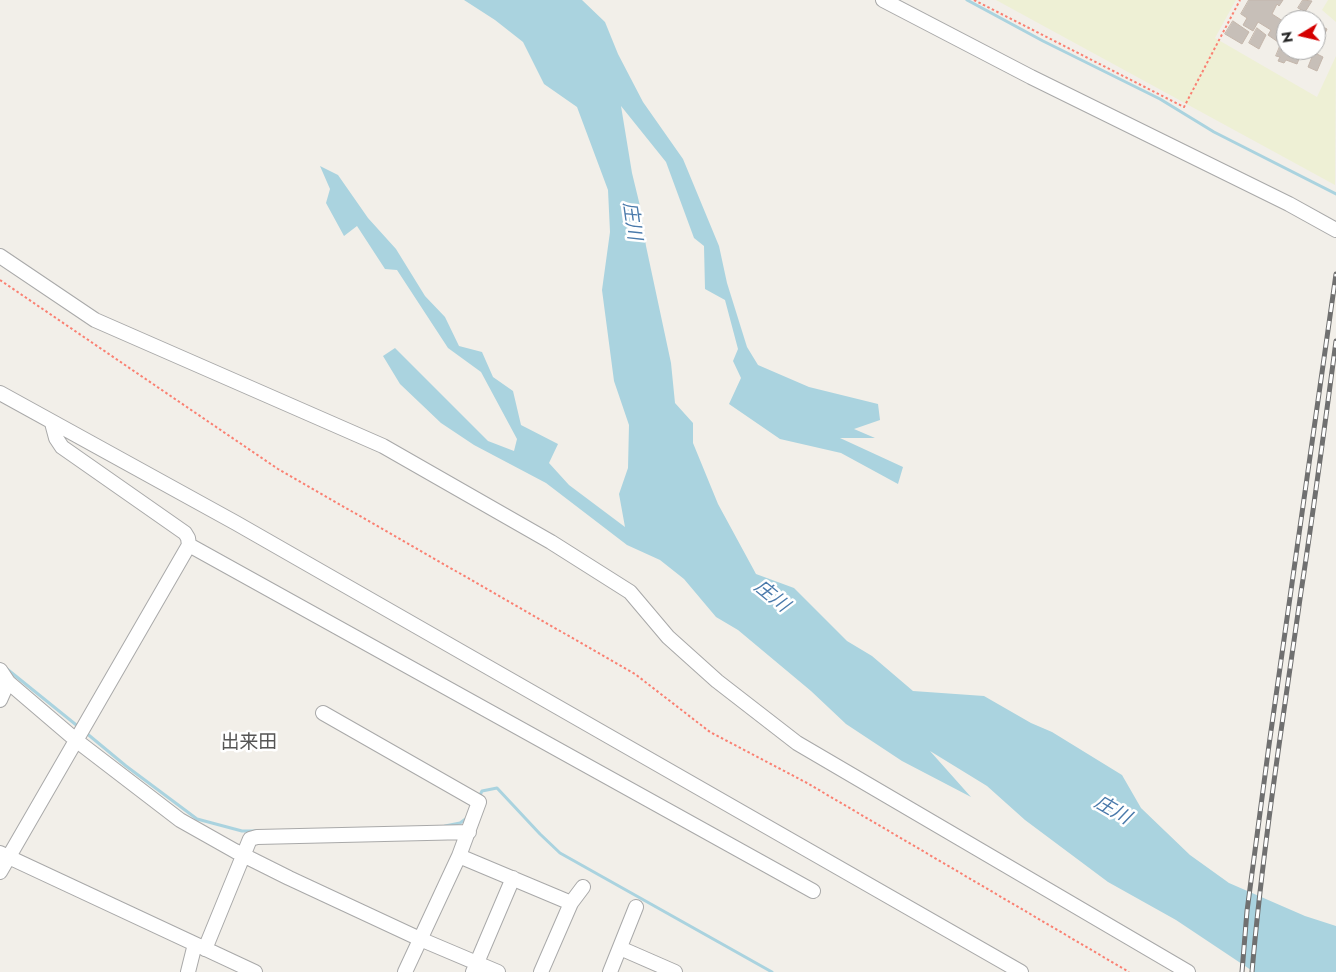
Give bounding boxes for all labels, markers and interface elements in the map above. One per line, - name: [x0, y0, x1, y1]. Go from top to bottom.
- north arrow: [1276, 10, 1326, 60]
- text: N: [1276, 30, 1298, 44]
- water label: 庄川: [617, 201, 645, 241]
- water label: 庄川: [749, 576, 793, 618]
- district label: 出来田: [221, 732, 277, 754]
- water label: 庄川: [1090, 792, 1134, 830]

